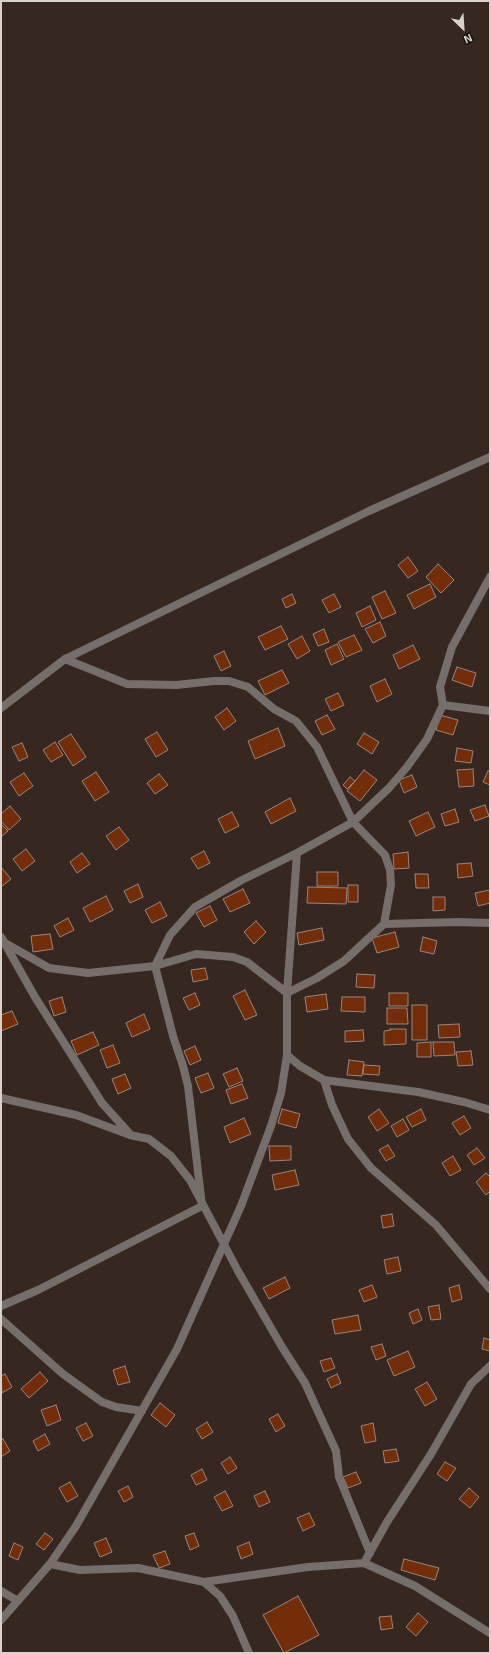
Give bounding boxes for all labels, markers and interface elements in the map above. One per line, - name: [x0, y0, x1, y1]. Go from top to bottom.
- north arrow: [443, 8, 483, 48]
- text: N: [462, 32, 475, 47]

